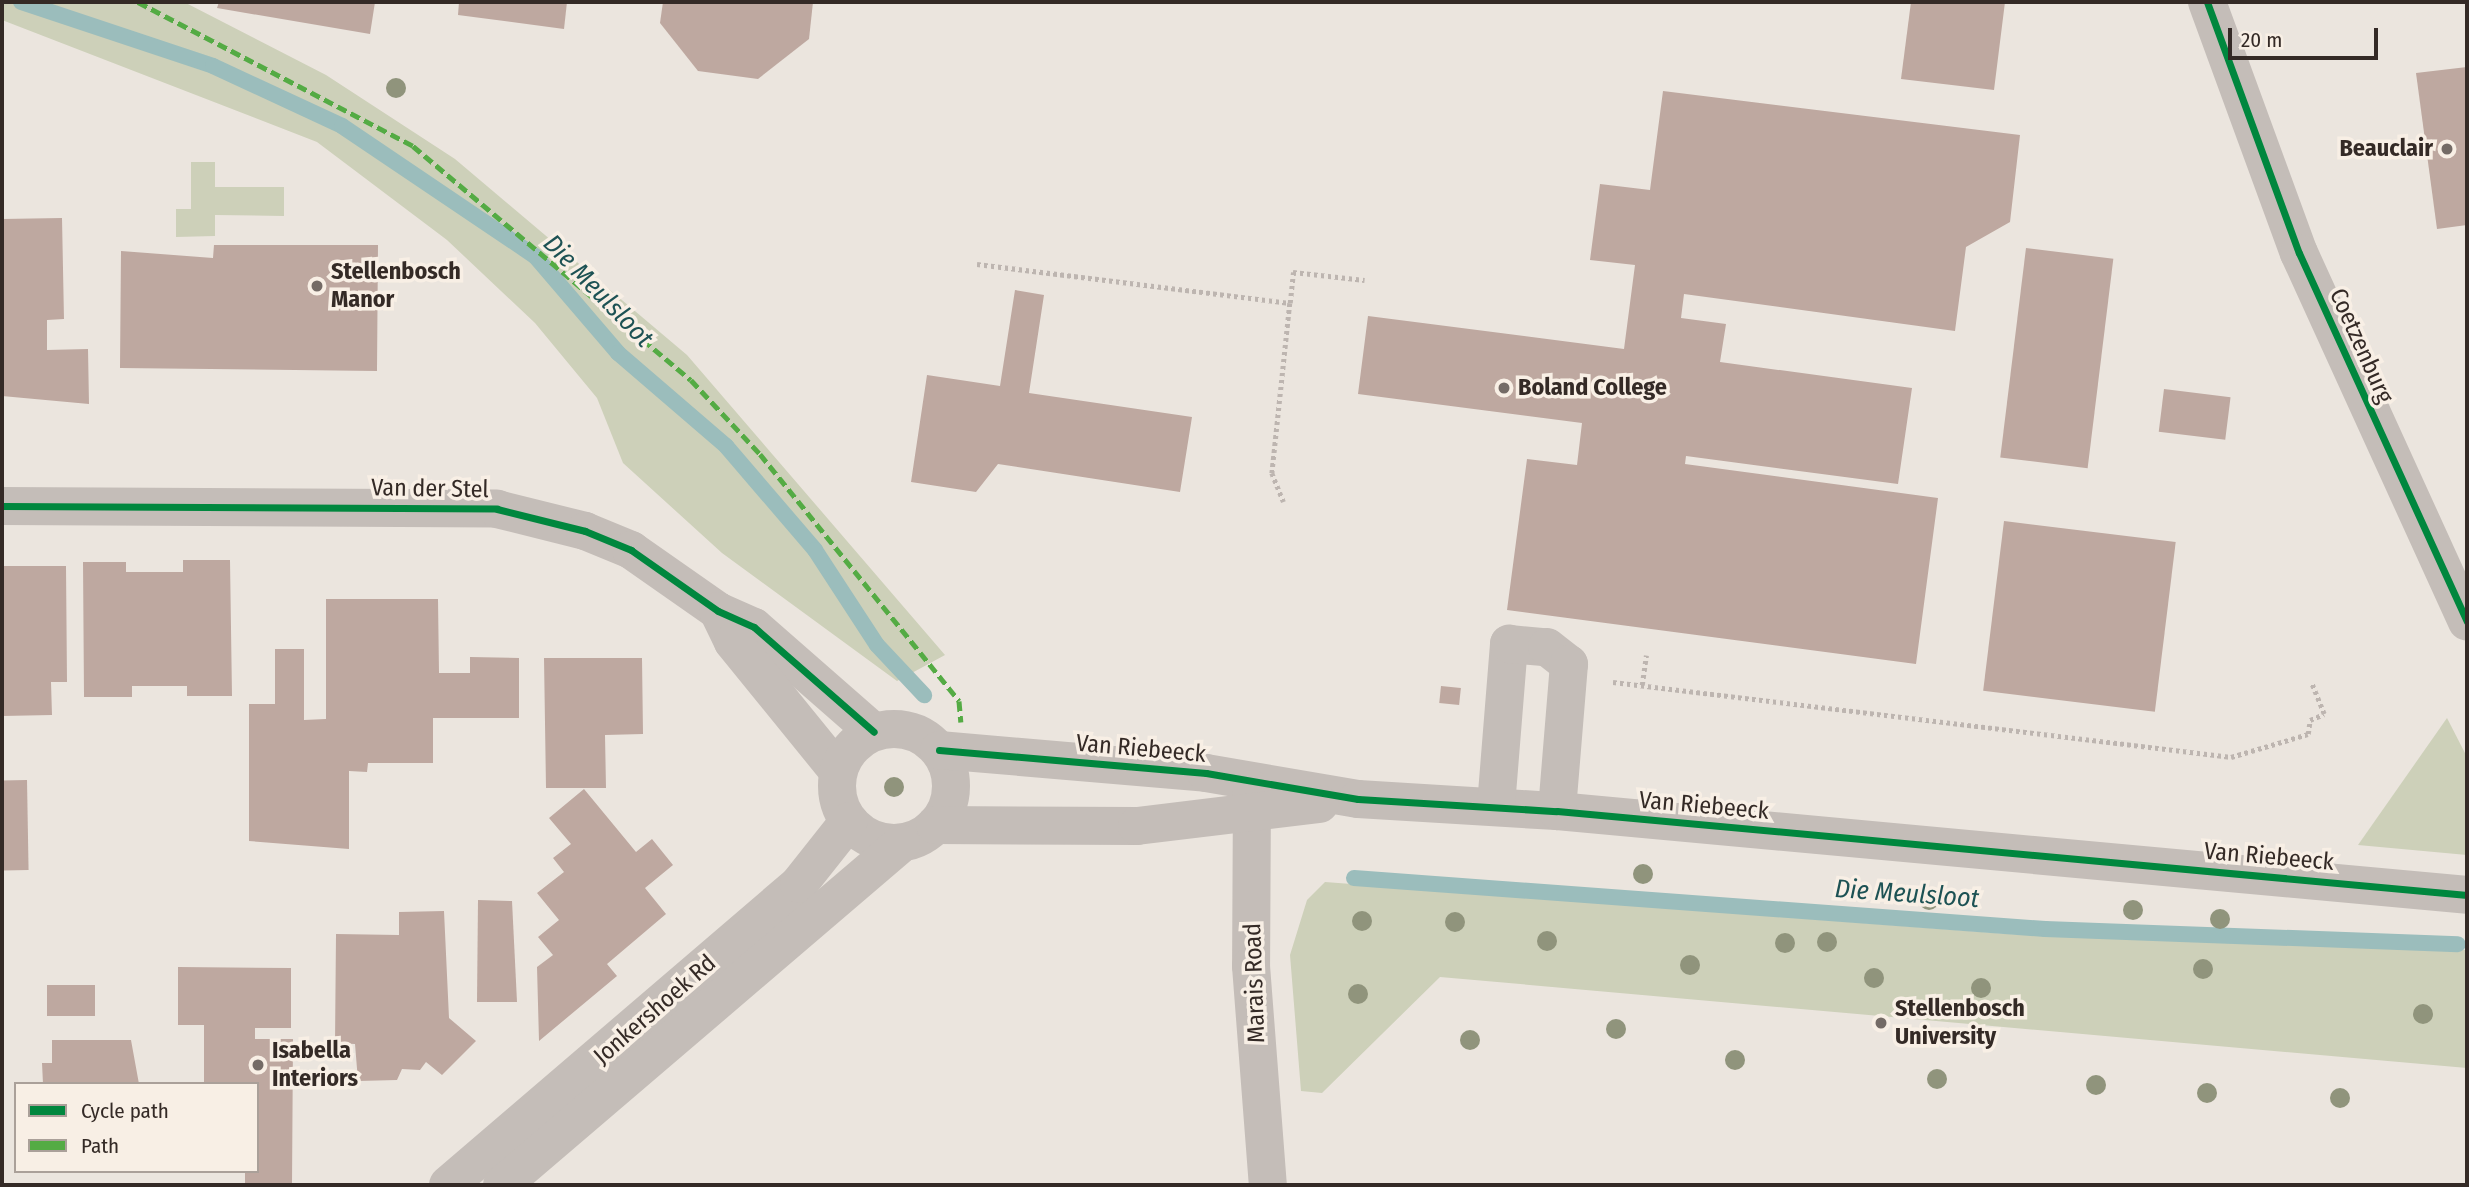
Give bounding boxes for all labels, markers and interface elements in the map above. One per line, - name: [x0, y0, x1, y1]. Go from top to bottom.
- scale bar: [2231, 14, 2382, 58]
- text: 20 m: [2241, 27, 2282, 53]
- place label: Beauclair: [2339, 135, 2433, 163]
- marker: Beauclair: [2439, 141, 2455, 157]
- water label: Die Meulsloot: [537, 228, 659, 354]
- place label: Stellenbosch Manor: [331, 258, 461, 314]
- marker: Stellenbosch Manor: [309, 278, 325, 294]
- street label: Coetzenburg: [2323, 284, 2399, 408]
- place label: Boland College: [1518, 374, 1667, 402]
- marker: Boland College: [1496, 380, 1512, 396]
- street label: Van der Stel: [371, 474, 489, 504]
- street label: Van Riebeeck: [1075, 729, 1207, 769]
- street label: Van Riebeeck: [1638, 786, 1770, 826]
- street label: Van Riebeeck: [2203, 837, 2335, 877]
- water label: Die Meulsloot: [1834, 873, 1980, 915]
- street label: Marais Road: [1239, 923, 1271, 1043]
- street label: Jonkershoek Rd: [588, 949, 722, 1071]
- place label: Stellenbosch University: [1895, 995, 2025, 1051]
- marker: Stellenbosch University: [1873, 1015, 1889, 1031]
- place label: Isabella Interiors: [272, 1037, 358, 1093]
- marker: Isabella Interiors: [250, 1057, 266, 1073]
- legend: [14, 1082, 259, 1173]
- text: Cycle path: [81, 1098, 169, 1124]
- text: Path: [81, 1133, 119, 1159]

